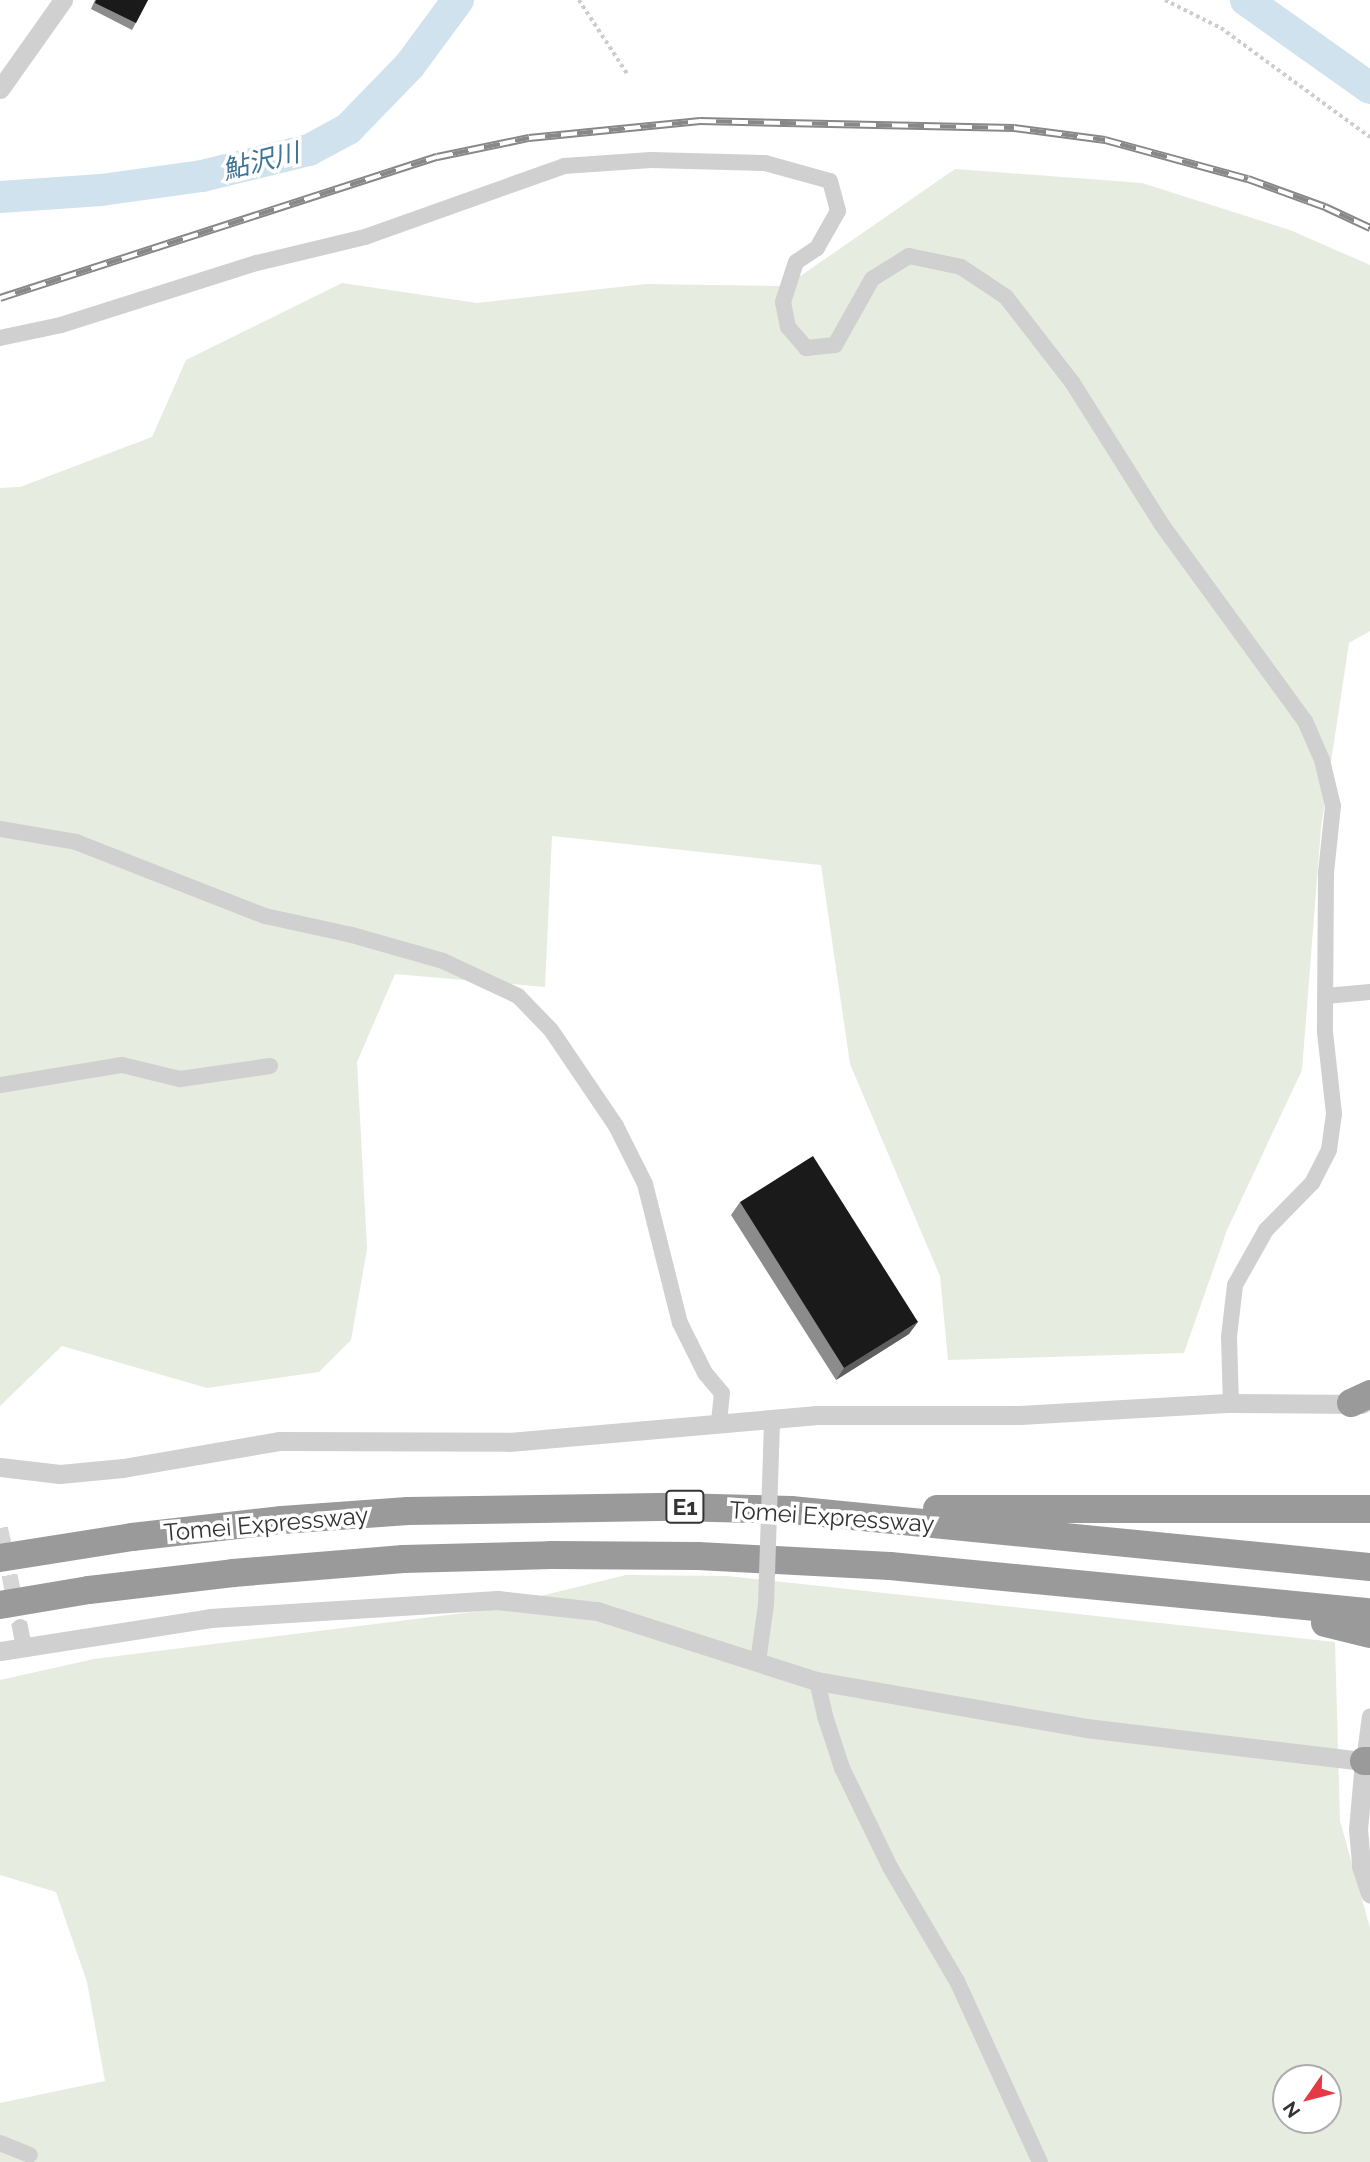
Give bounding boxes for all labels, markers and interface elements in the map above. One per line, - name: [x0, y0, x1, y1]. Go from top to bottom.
- water label: 鮎沢川: [219, 137, 303, 187]
- road number: E1: [664, 1488, 706, 1526]
- street label: Tomei Expressway: [729, 1495, 935, 1539]
- street label: Tomei Expressway: [163, 1501, 369, 1547]
- north arrow: [1272, 2064, 1342, 2134]
- text: N: [1278, 2098, 1305, 2122]

